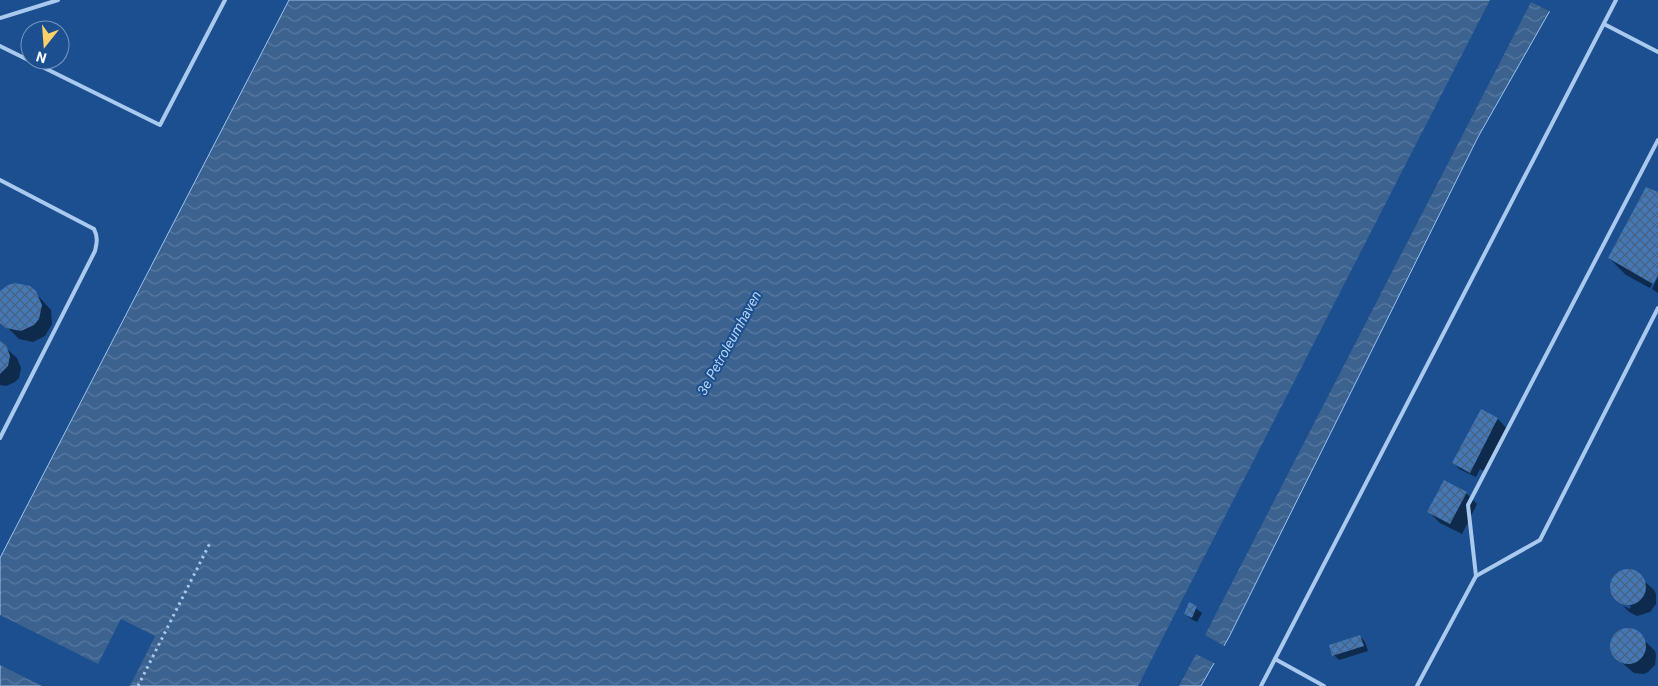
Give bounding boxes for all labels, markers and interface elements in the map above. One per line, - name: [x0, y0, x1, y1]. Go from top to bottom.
- north arrow: [20, 20, 70, 70]
- text: N: [34, 48, 48, 67]
- water label: 3e Petroleumhaven: [694, 288, 764, 398]

